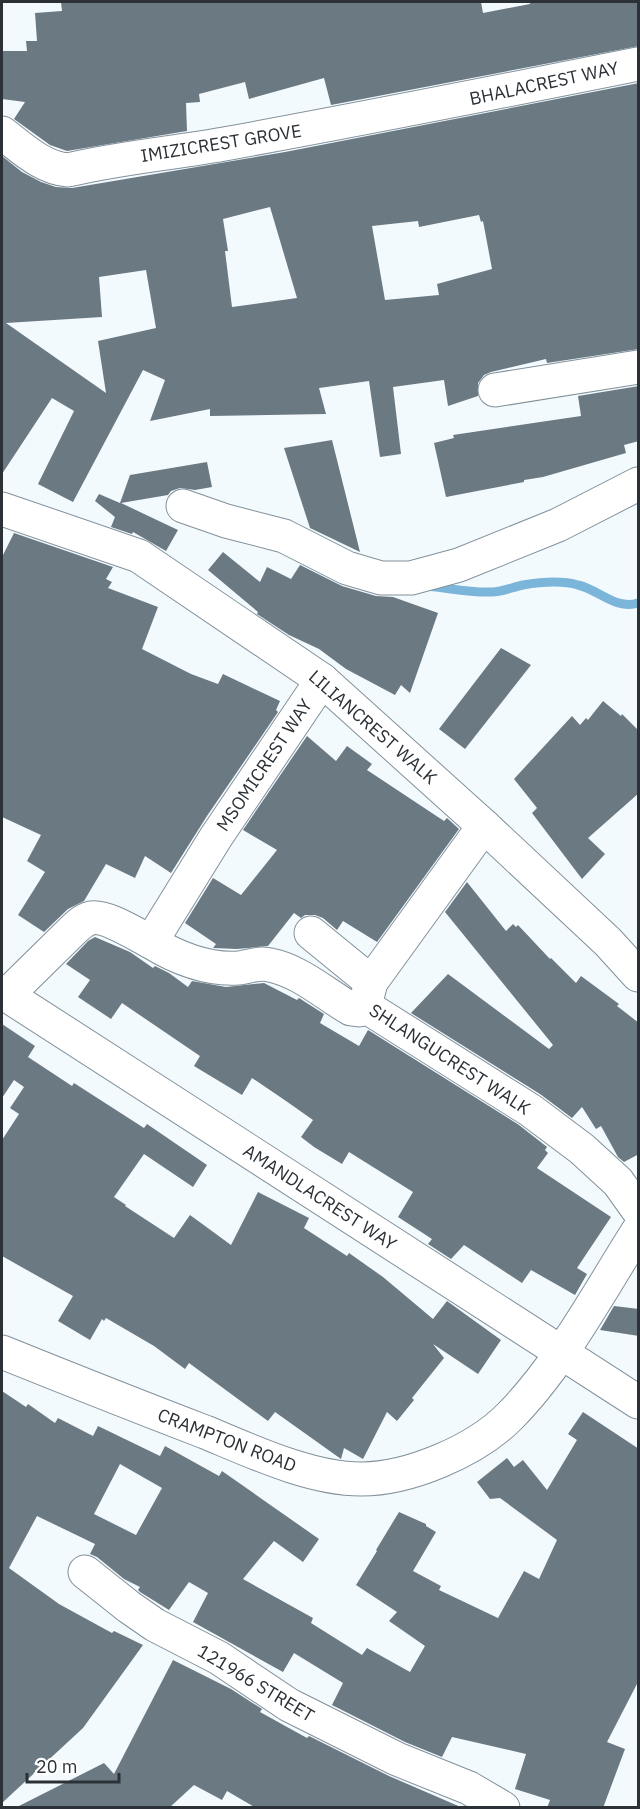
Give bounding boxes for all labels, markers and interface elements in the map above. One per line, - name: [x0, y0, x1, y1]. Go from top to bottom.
- street label: BHALACREST WAY: [467, 56, 621, 110]
- street label: IMIZICREST GROVE: [139, 119, 303, 167]
- street label: LILIANCREST WALK: [304, 665, 442, 789]
- street label: MSOMICREST WAY: [211, 694, 317, 836]
- street label: SHLANGUCREST WALK: [365, 998, 535, 1120]
- street label: AMANDLACREST WAY: [239, 1139, 401, 1255]
- street label: CRAMPTON ROAD: [154, 1403, 300, 1477]
- street label: 121966 STREET: [193, 1639, 319, 1727]
- scale bar: [27, 1746, 118, 1784]
- text: 20 m: [36, 1755, 78, 1778]

